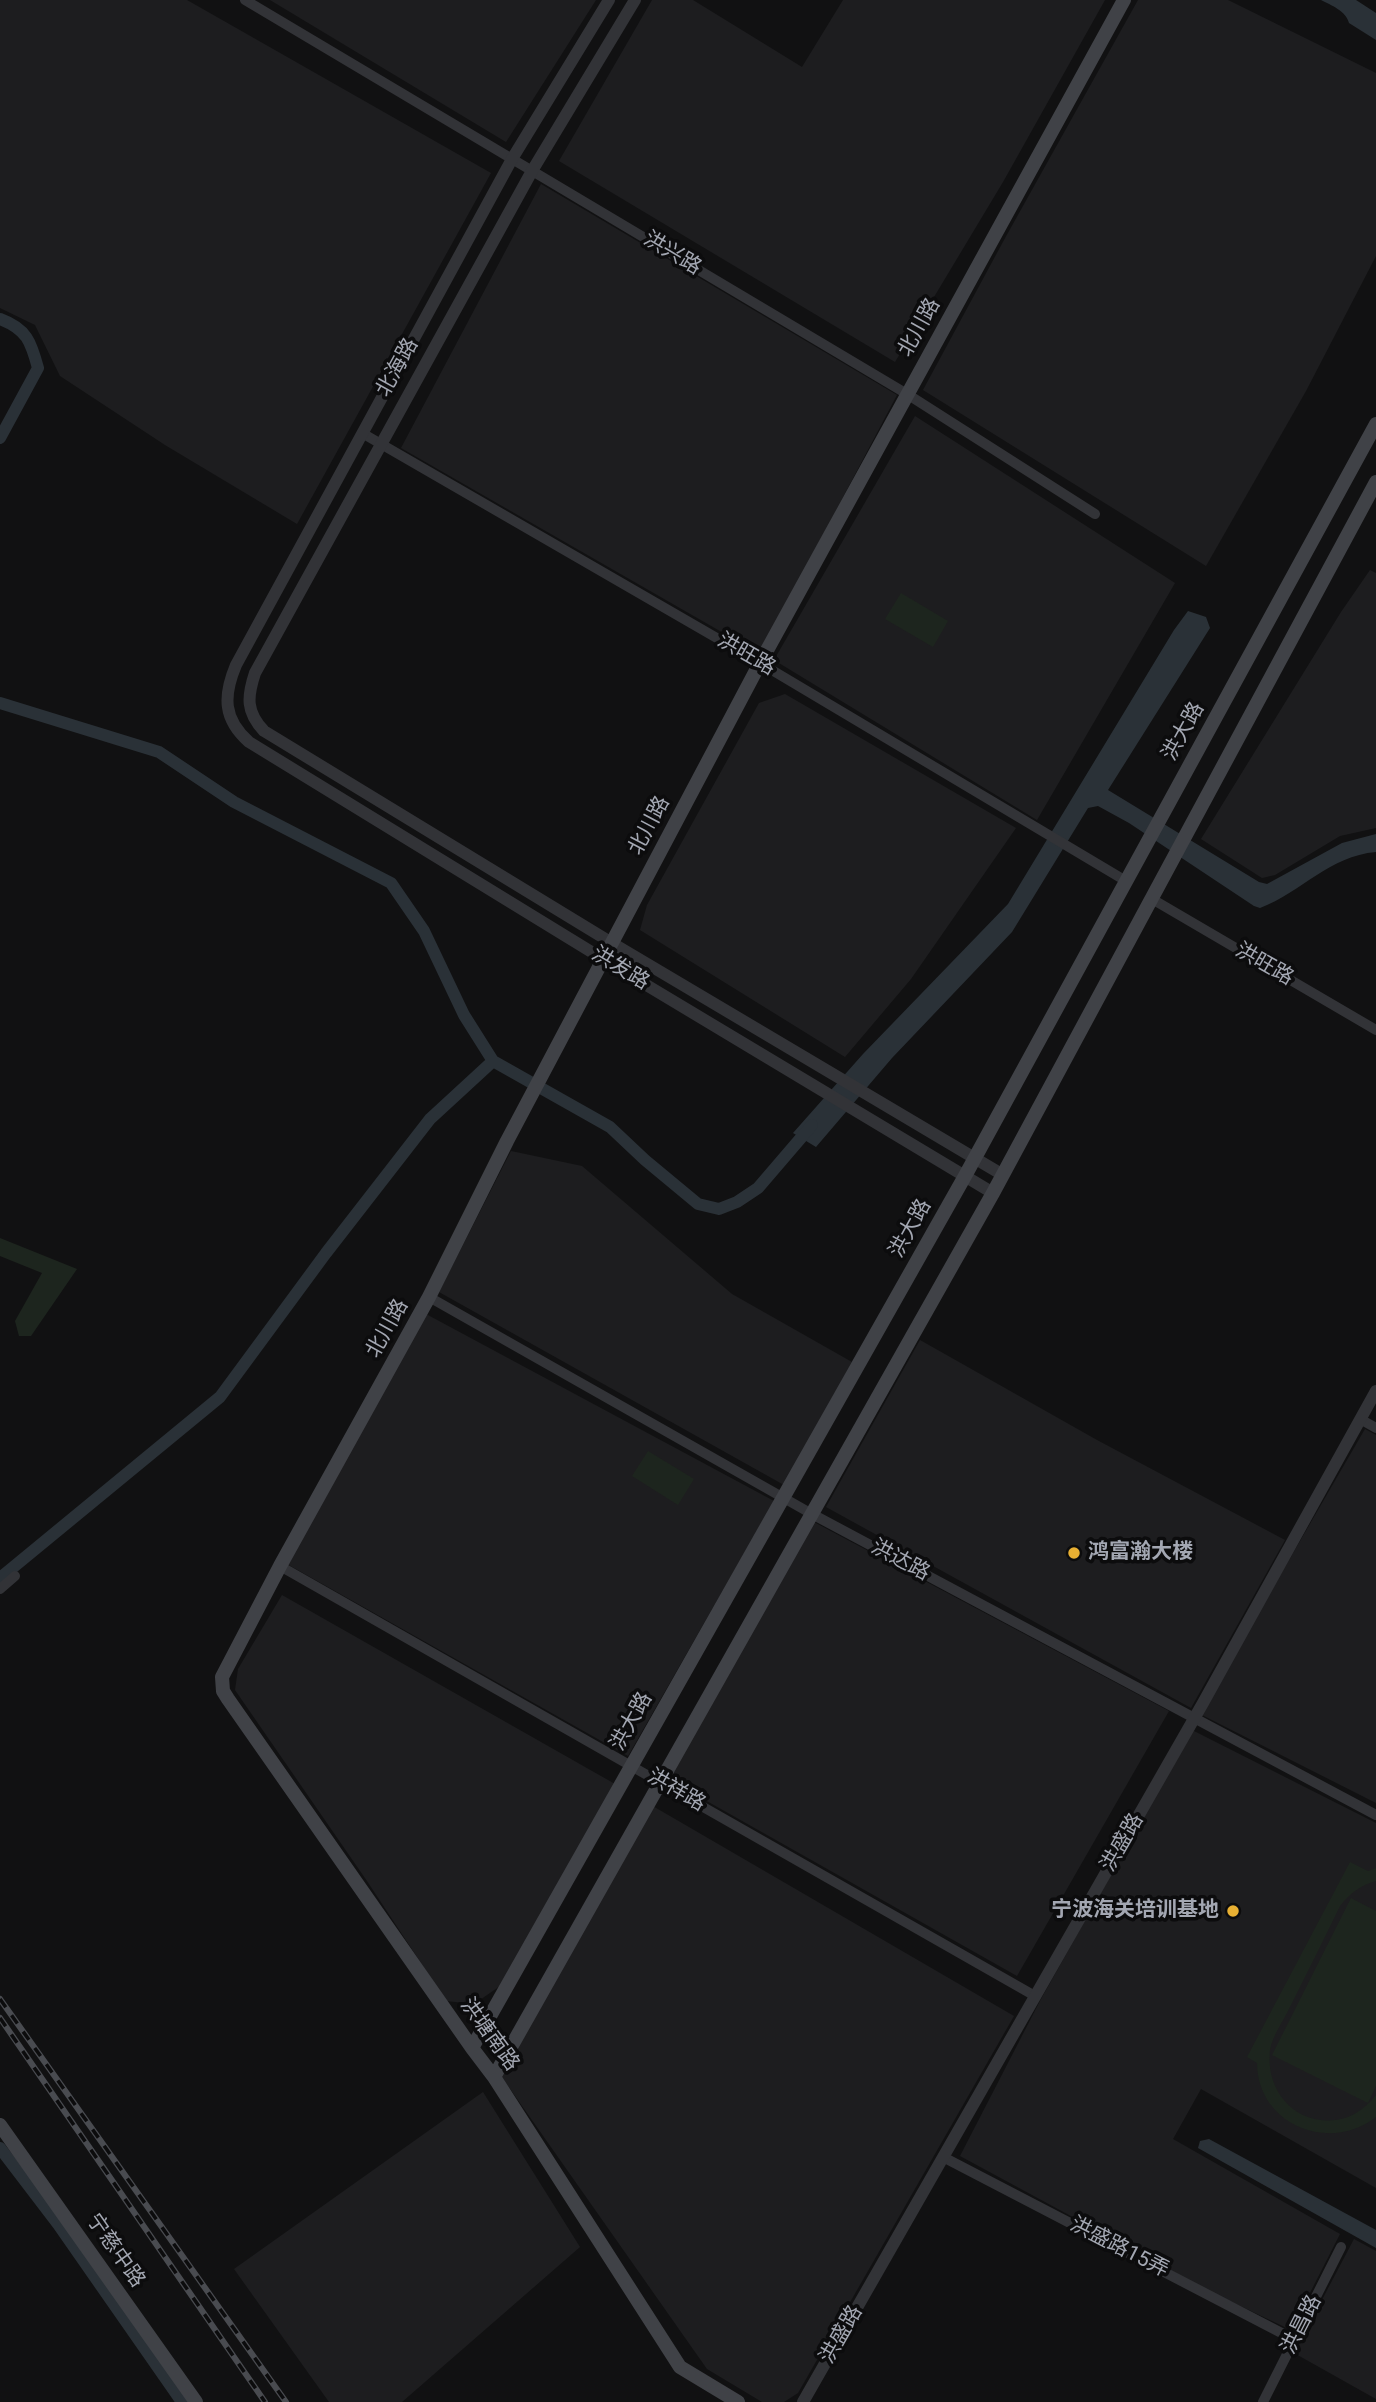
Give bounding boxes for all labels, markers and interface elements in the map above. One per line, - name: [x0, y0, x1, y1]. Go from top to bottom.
- street label: 洪兴路: [639, 227, 705, 281]
- street label: 北川路: [894, 294, 946, 362]
- street label: 北海路: [372, 334, 424, 402]
- street label: 洪旺路: [712, 628, 780, 682]
- street label: 洪大路: [1158, 698, 1210, 766]
- street label: 北川路: [624, 792, 676, 860]
- street label: 洪旺路: [1230, 938, 1298, 992]
- street label: 洪发路: [587, 942, 653, 996]
- street label: 洪大路: [885, 1195, 937, 1263]
- street label: 北川路: [362, 1295, 414, 1363]
- street label: 洪达路: [866, 1535, 934, 1587]
- place label: 鸿富瀚大楼: [1088, 1540, 1193, 1566]
- marker: 鸿富瀚大楼: [1066, 1545, 1082, 1561]
- street label: 洪大路: [606, 1688, 658, 1756]
- street label: 洪祥路: [642, 1764, 710, 1818]
- street label: 洪盛路: [1096, 1809, 1150, 1877]
- place label: 宁波海关培训基地: [1051, 1898, 1219, 1924]
- marker: 宁波海关培训基地: [1225, 1903, 1241, 1919]
- street label: 洪塘南路: [454, 1994, 524, 2076]
- street label: 宁慈中路: [81, 2209, 149, 2293]
- street label: 洪盛路15弄: [1065, 2212, 1173, 2284]
- street label: 洪昌路: [1276, 2291, 1328, 2359]
- street label: 洪盛路: [815, 2301, 869, 2369]

